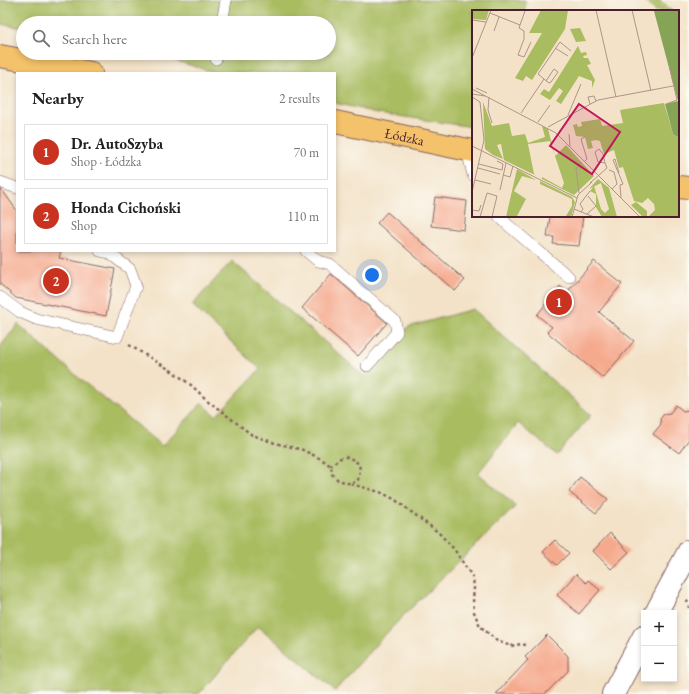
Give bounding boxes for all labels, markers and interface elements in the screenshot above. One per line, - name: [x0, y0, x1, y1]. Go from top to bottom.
- inset map: [472, 10, 679, 217]
- search box: [16, 16, 336, 60]
- icon: search: [30, 27, 52, 49]
- text: Search here: [62, 29, 127, 48]
- text: Nearby: [32, 87, 84, 109]
- text: 2 results: [279, 90, 320, 107]
- street label: Łódzka: [383, 124, 426, 150]
- text: Dr. AutoSzyba: [71, 134, 163, 153]
- text: 1: [43, 144, 49, 161]
- text: 70 m: [294, 144, 319, 161]
- text: Shop · Łódzka: [71, 153, 142, 170]
- text: Honda Cichoński: [71, 198, 181, 217]
- text: 2: [43, 208, 49, 225]
- text: 110 m: [288, 208, 319, 225]
- text: Shop: [71, 217, 97, 234]
- your location: [362, 265, 382, 285]
- pin: 2: [43, 266, 69, 296]
- pin: 1: [546, 287, 572, 317]
- map controls: [641, 610, 677, 682]
- button: +: [641, 610, 677, 646]
- button: −: [641, 646, 677, 682]

